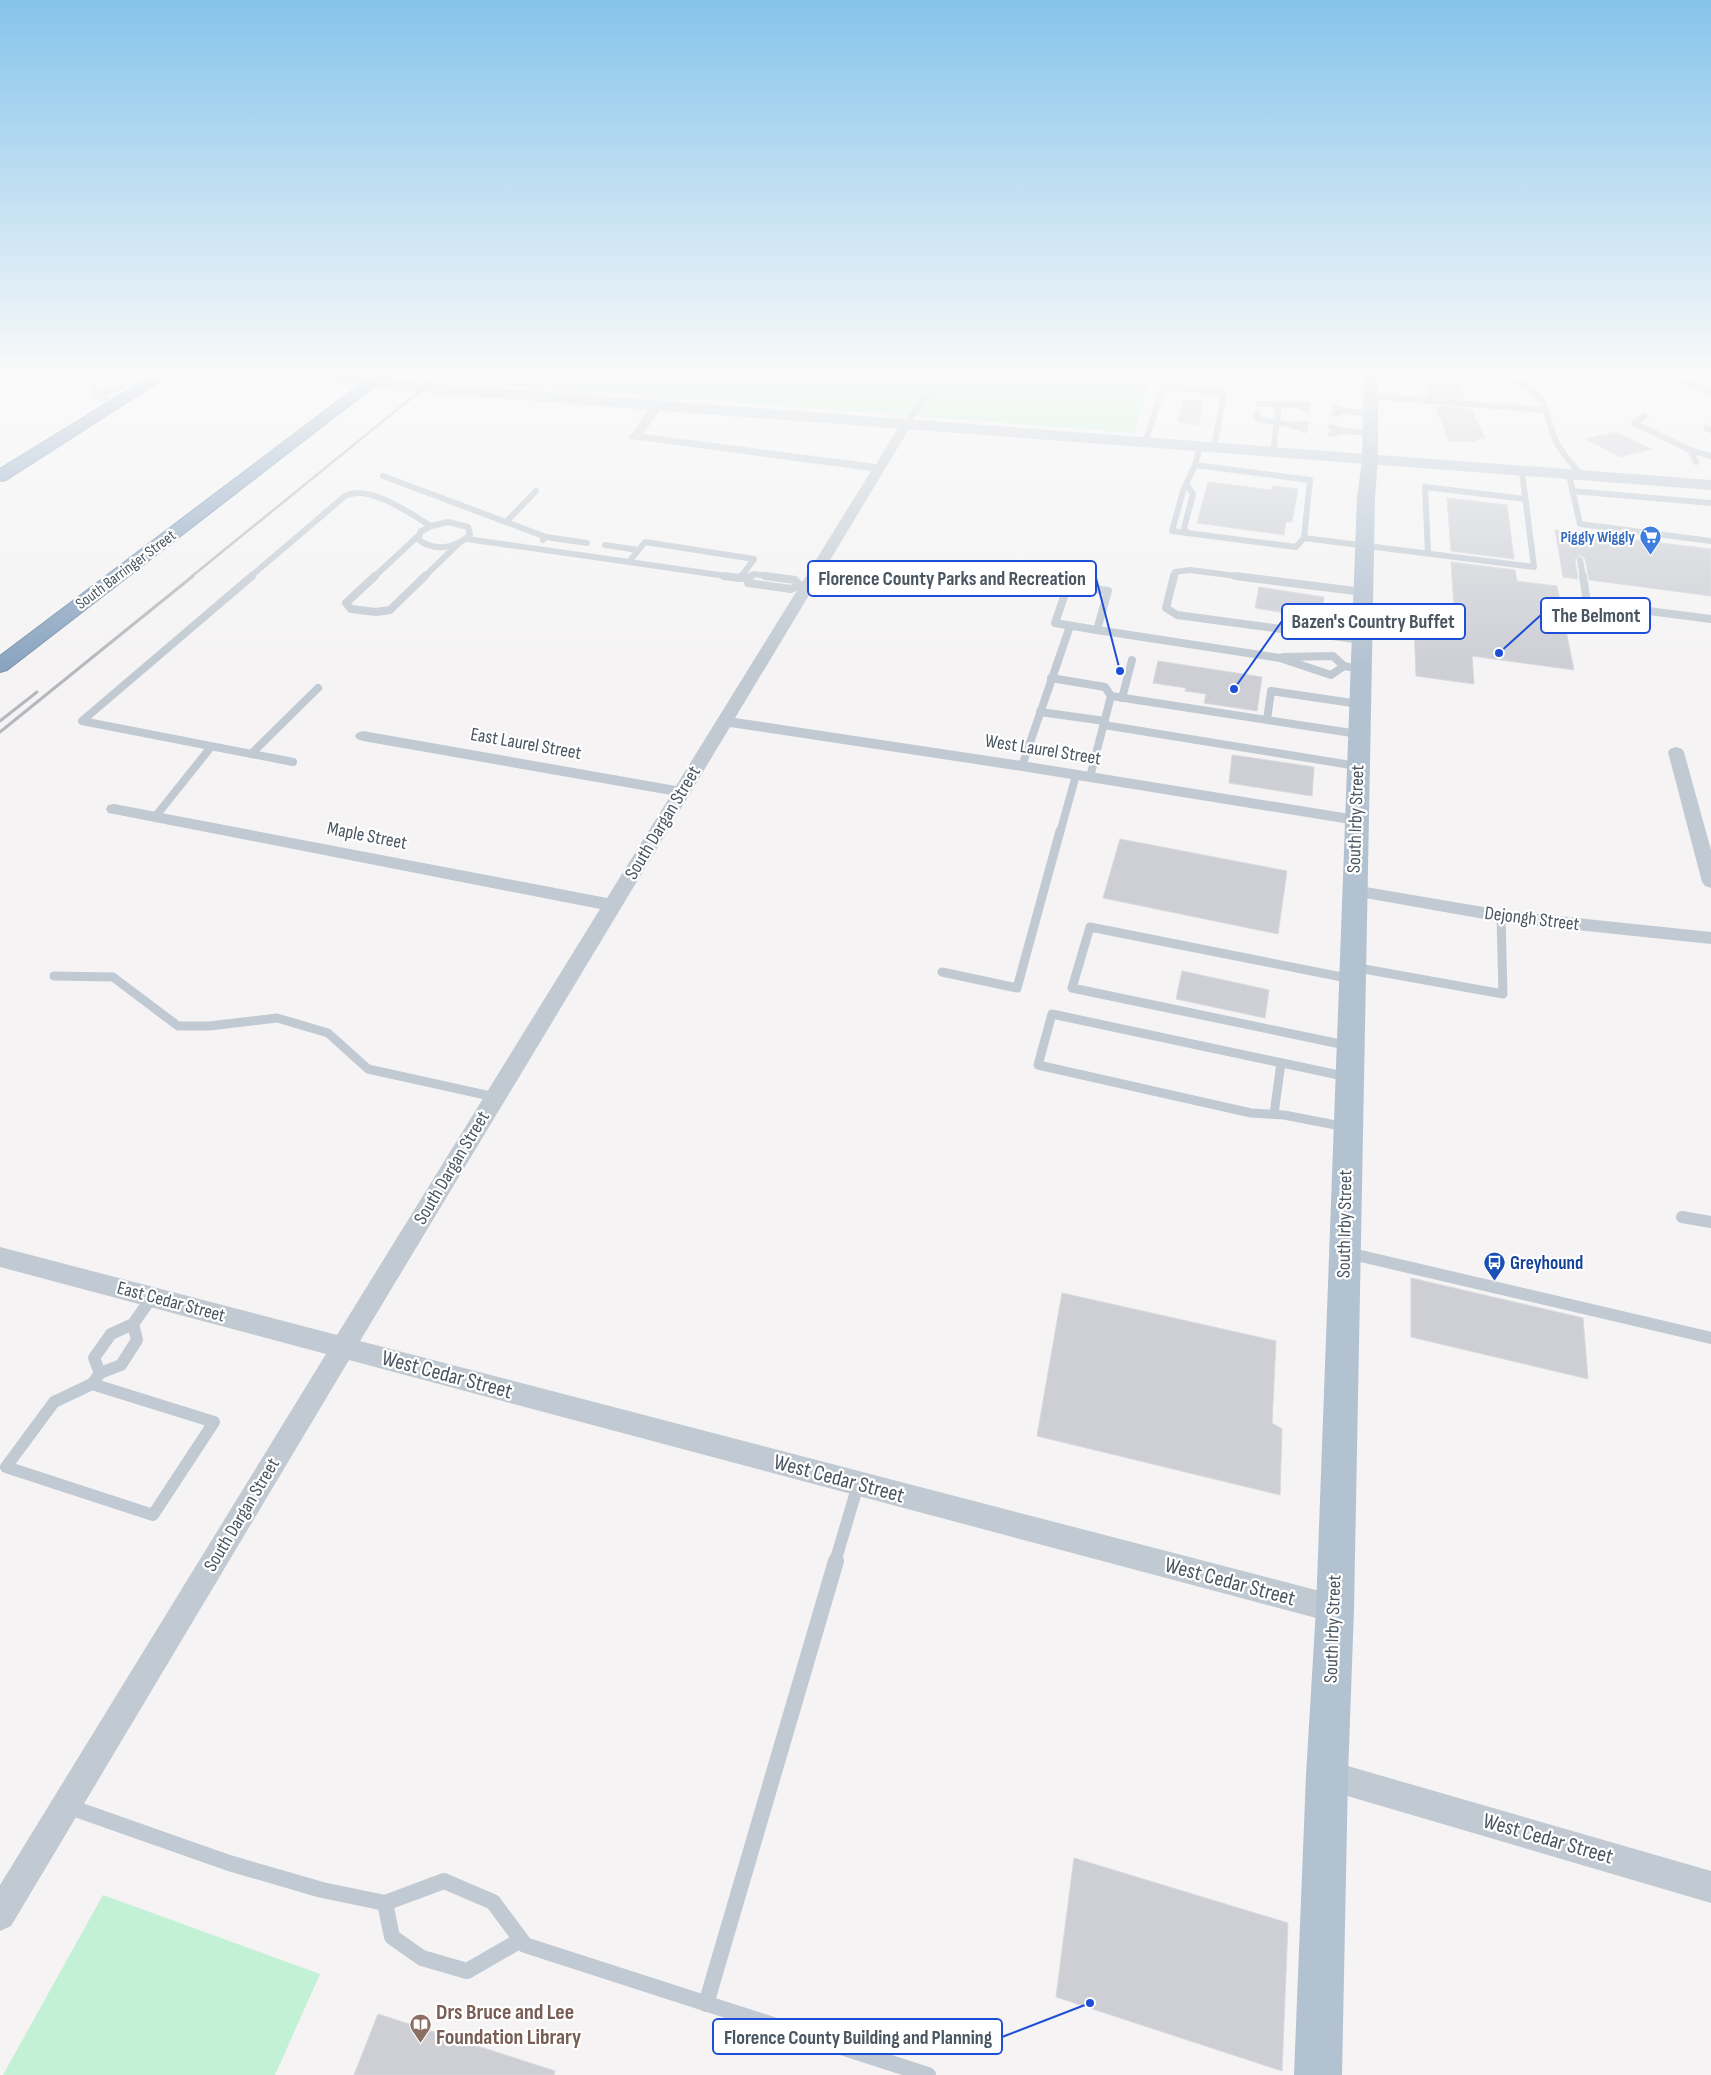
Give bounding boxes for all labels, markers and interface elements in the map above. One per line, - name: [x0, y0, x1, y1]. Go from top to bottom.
- supermarket icon: Piggly Wiggly: [1639, 525, 1663, 556]
- street label: South Barringer Street: [72, 526, 180, 614]
- place label: Piggly Wiggly: [1561, 528, 1635, 547]
- callout: Florence County Parks and Recreation: [808, 561, 1096, 596]
- text: Florence County Parks and Recreation: [818, 567, 1086, 591]
- callout: The Belmont: [1541, 598, 1650, 633]
- callout: Bazen's Country Buffet: [1282, 604, 1465, 639]
- text: The Belmont: [1552, 604, 1641, 628]
- text: Bazen's Country Buffet: [1291, 610, 1455, 634]
- street label: East Laurel Street: [469, 723, 583, 765]
- street label: West Laurel Street: [983, 729, 1103, 771]
- street label: South Dargan Street: [620, 762, 706, 884]
- street label: South Irby Street: [1343, 764, 1369, 874]
- street label: Maple Street: [325, 817, 409, 855]
- street label: Dejongh Street: [1483, 902, 1581, 936]
- street label: South Dargan Street: [409, 1107, 495, 1229]
- street label: South Irby Street: [1333, 1169, 1357, 1278]
- bus stop icon: Greyhound: [1482, 1251, 1506, 1282]
- place label: Greyhound: [1510, 1252, 1583, 1275]
- street label: East Cedar Street: [114, 1277, 228, 1328]
- street label: West Cedar Street: [379, 1345, 516, 1405]
- street label: West Cedar Street: [771, 1449, 908, 1509]
- street label: South Dargan Street: [199, 1454, 285, 1576]
- street label: West Cedar Street: [1162, 1552, 1299, 1612]
- street label: South Irby Street: [1320, 1574, 1346, 1684]
- street label: West Cedar Street: [1480, 1808, 1616, 1871]
- place label: Drs Bruce and Lee Foundation Library: [436, 1999, 581, 2051]
- library icon: Drs Bruce and Lee Foundation Library: [408, 2013, 432, 2044]
- callout: Florence County Building and Planning: [713, 2019, 1002, 2054]
- text: Florence County Building and Planning: [724, 2026, 993, 2050]

